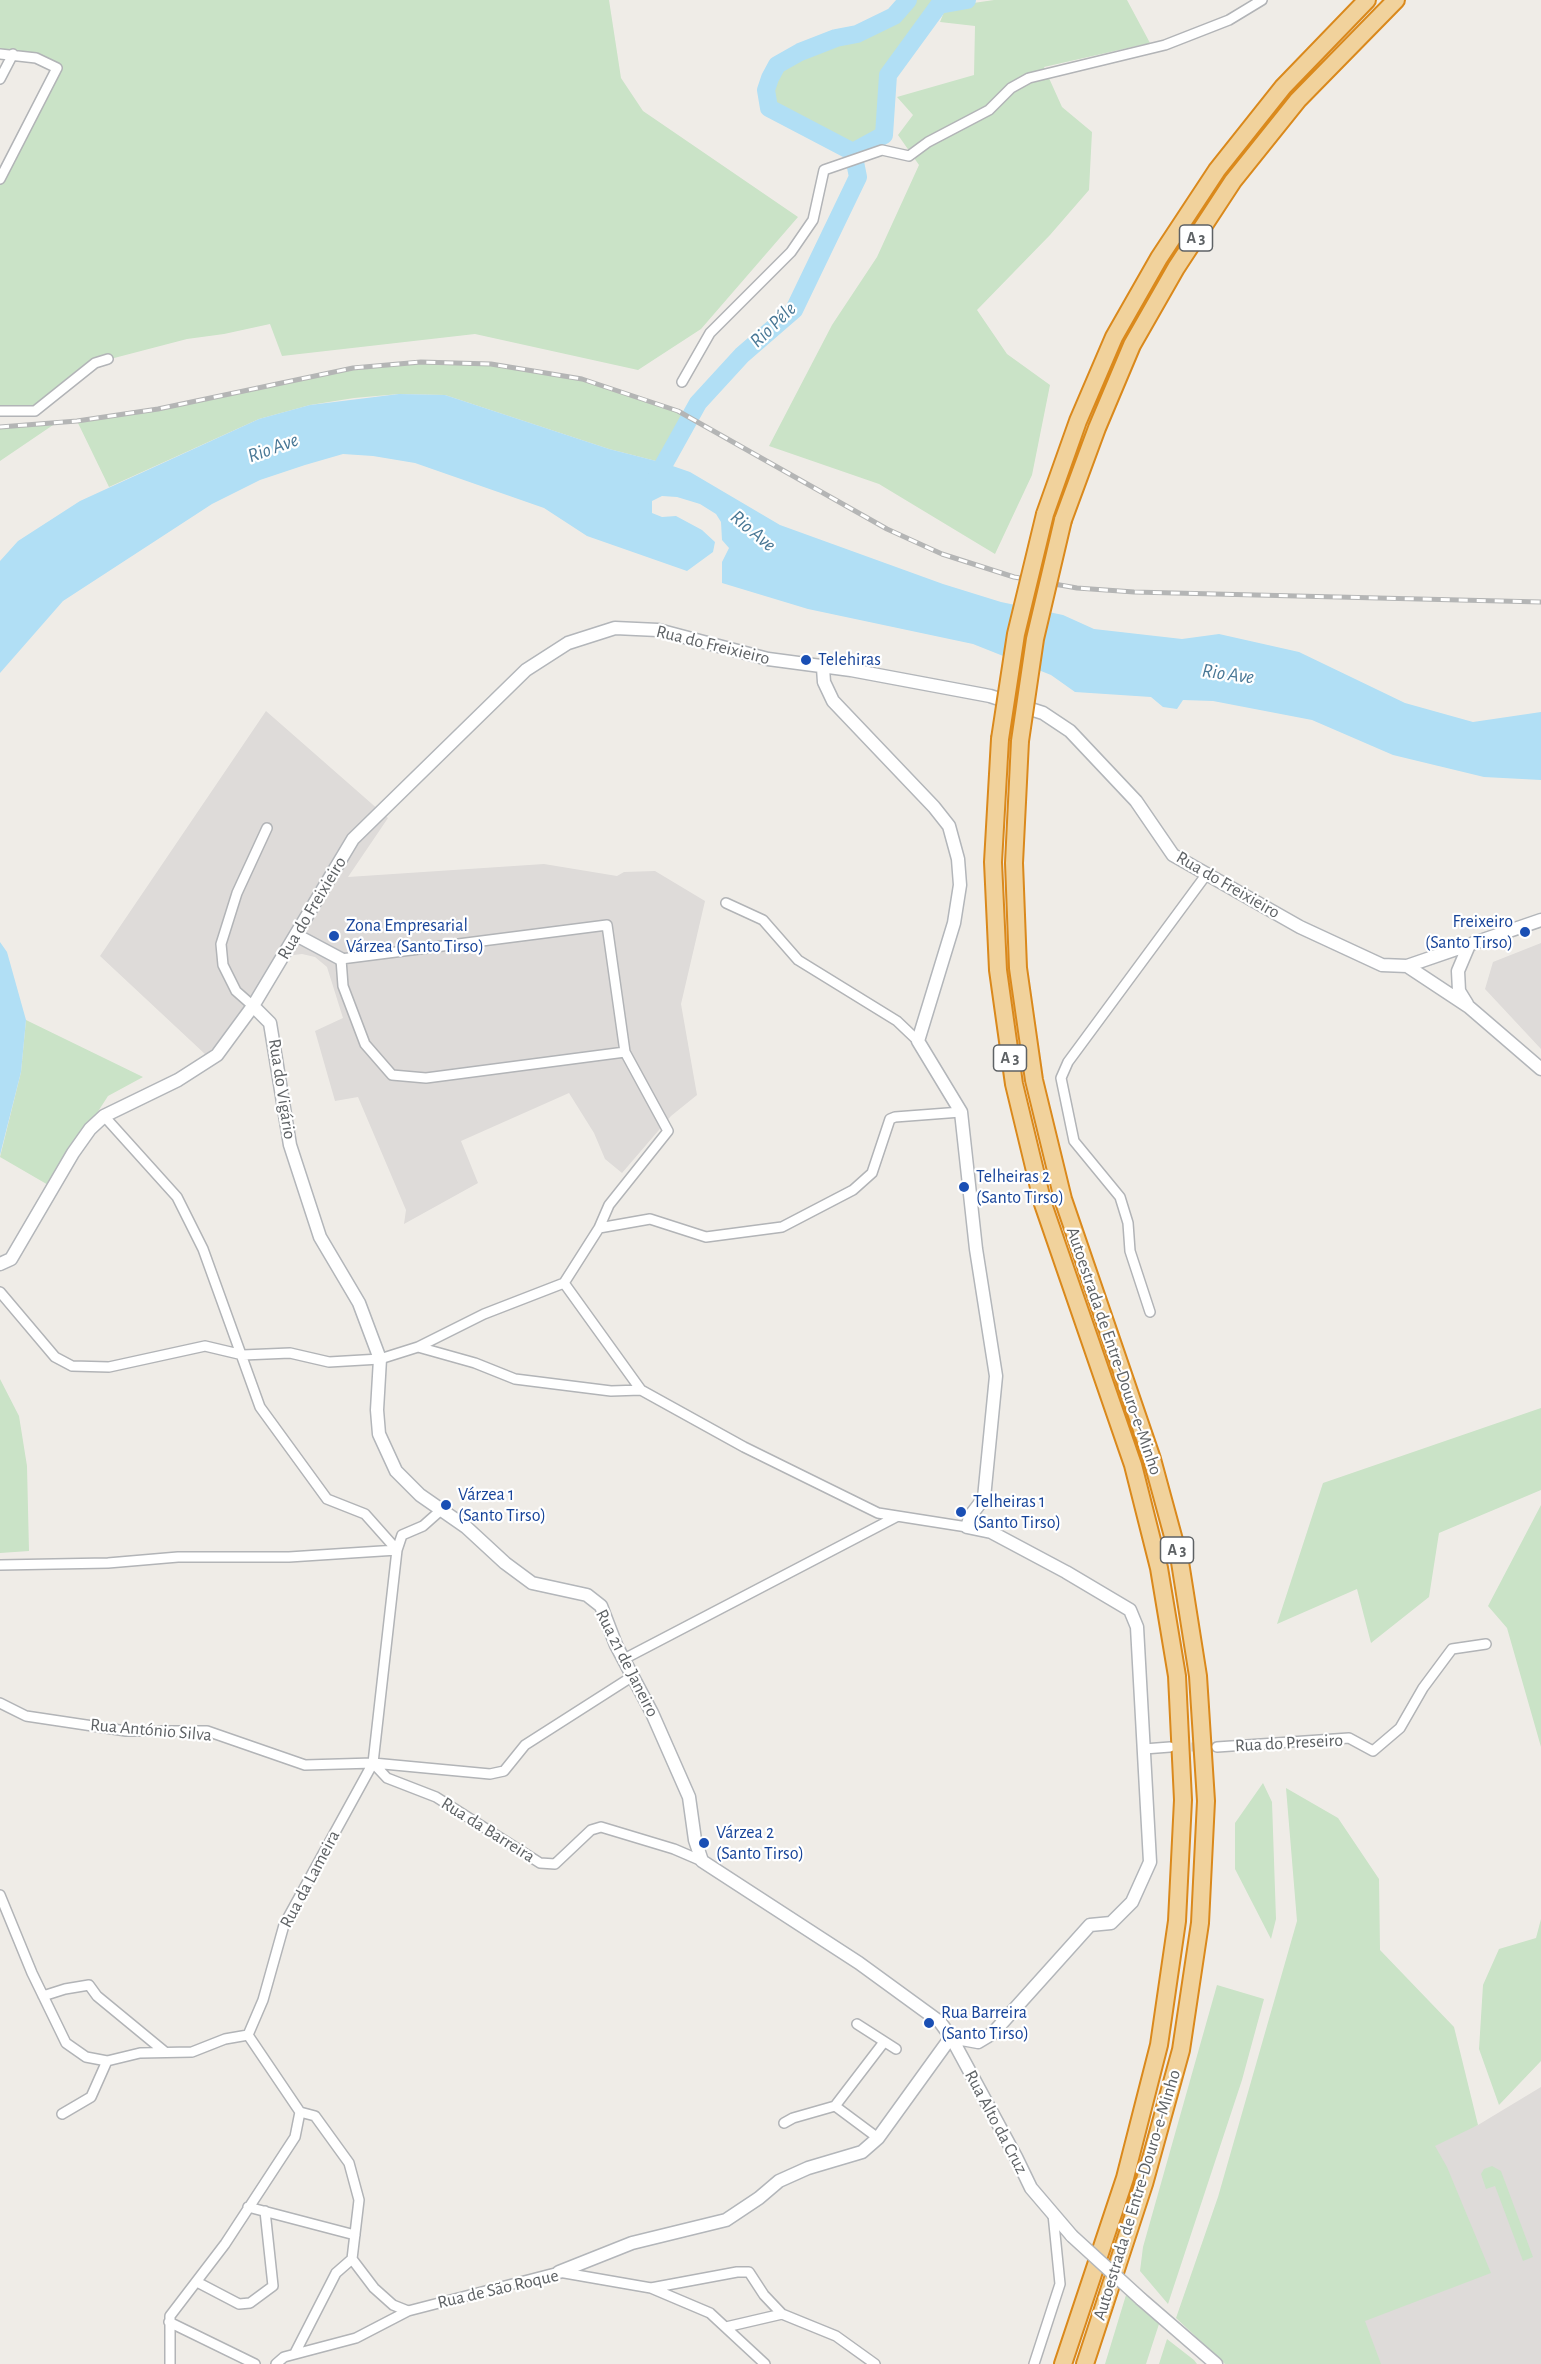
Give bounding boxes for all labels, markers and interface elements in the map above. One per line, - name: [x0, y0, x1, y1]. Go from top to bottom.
- road number: A 3: [1180, 225, 1212, 251]
- water label: Rio Péle: [745, 297, 801, 353]
- water label: Rio Ave: [244, 428, 302, 468]
- water label: Rio Ave: [725, 505, 781, 557]
- street label: Rua do Freixieiro: [654, 620, 772, 670]
- place label: Telehiras: [818, 649, 881, 671]
- marker: Telehiras: [799, 653, 813, 667]
- water label: Rio Ave: [1201, 658, 1255, 690]
- street label: Rua do Freixieiro: [1172, 847, 1284, 923]
- street label: Rua do Freixieiro: [273, 853, 351, 963]
- place label: Freixeiro (Santo Tirso): [1425, 911, 1513, 954]
- place label: Zona Empresarial Várzea (Santo Tirso): [346, 915, 484, 958]
- marker: Freixeiro (Santo Tirso): [1518, 925, 1532, 939]
- marker: Zona Empresarial Várzea (Santo Tirso): [327, 929, 341, 943]
- street label: Rua do Vigário: [263, 1037, 301, 1141]
- road number: A 3: [994, 1045, 1026, 1071]
- place label: Telheiras 2 (Santo Tirso): [976, 1166, 1064, 1208]
- marker: Telheiras 2 (Santo Tirso): [957, 1180, 971, 1194]
- street label: Autoestrada de Entre-Douro-e-Minho: [1061, 1224, 1167, 1478]
- place label: Várzea 1 (Santo Tirso): [458, 1484, 546, 1526]
- place label: Telheiras 1 (Santo Tirso): [973, 1491, 1061, 1534]
- marker: Várzea 1 (Santo Tirso): [439, 1498, 453, 1512]
- marker: Telheiras 1 (Santo Tirso): [954, 1505, 968, 1519]
- road number: A 3: [1160, 1537, 1194, 1563]
- street label: Rua 21 de Janeiro: [591, 1606, 663, 1720]
- street label: Rua António Silva: [89, 1714, 213, 1746]
- street label: Rua do Preseiro: [1234, 1729, 1344, 1757]
- street label: Rua da Barreira: [437, 1793, 539, 1867]
- place label: Várzea 2 (Santo Tirso): [716, 1822, 804, 1864]
- street label: Rua da Lameira: [275, 1827, 345, 1931]
- marker: Várzea 2 (Santo Tirso): [697, 1836, 711, 1850]
- place label: Rua Barreira (Santo Tirso): [941, 2002, 1029, 2044]
- marker: Rua Barreira (Santo Tirso): [922, 2016, 936, 2030]
- street label: Rua Alto da Cruz: [960, 2066, 1032, 2178]
- street label: Autoestrada de Entre-Douro-e-Minho: [1089, 2067, 1185, 2323]
- street label: Rua de São Roque: [435, 2265, 561, 2313]

